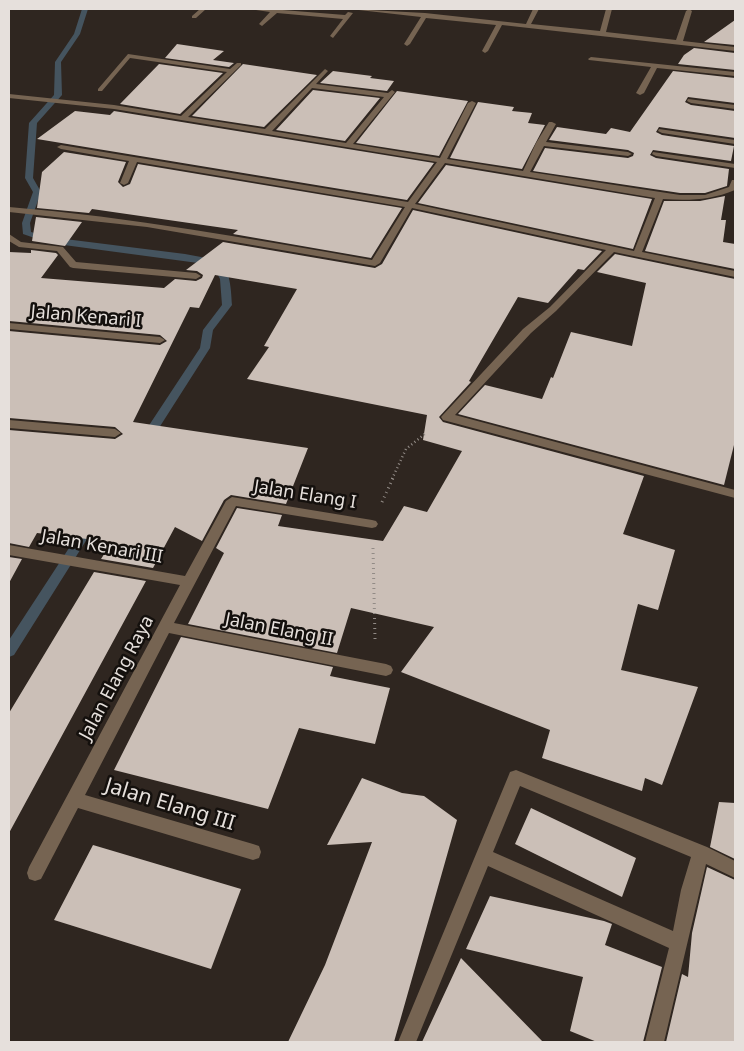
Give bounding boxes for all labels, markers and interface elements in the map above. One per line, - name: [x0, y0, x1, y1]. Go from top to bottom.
- street label: Jalan Kenari I: [30, 301, 142, 333]
- street label: Jalan Elang I: [252, 476, 358, 514]
- street label: Jalan Kenari III: [39, 526, 165, 568]
- street label: Jalan Elang II: [223, 609, 335, 651]
- street label: Jalan Elang Raya: [75, 612, 159, 744]
- street label: Jalan Elang III: [102, 773, 238, 837]

